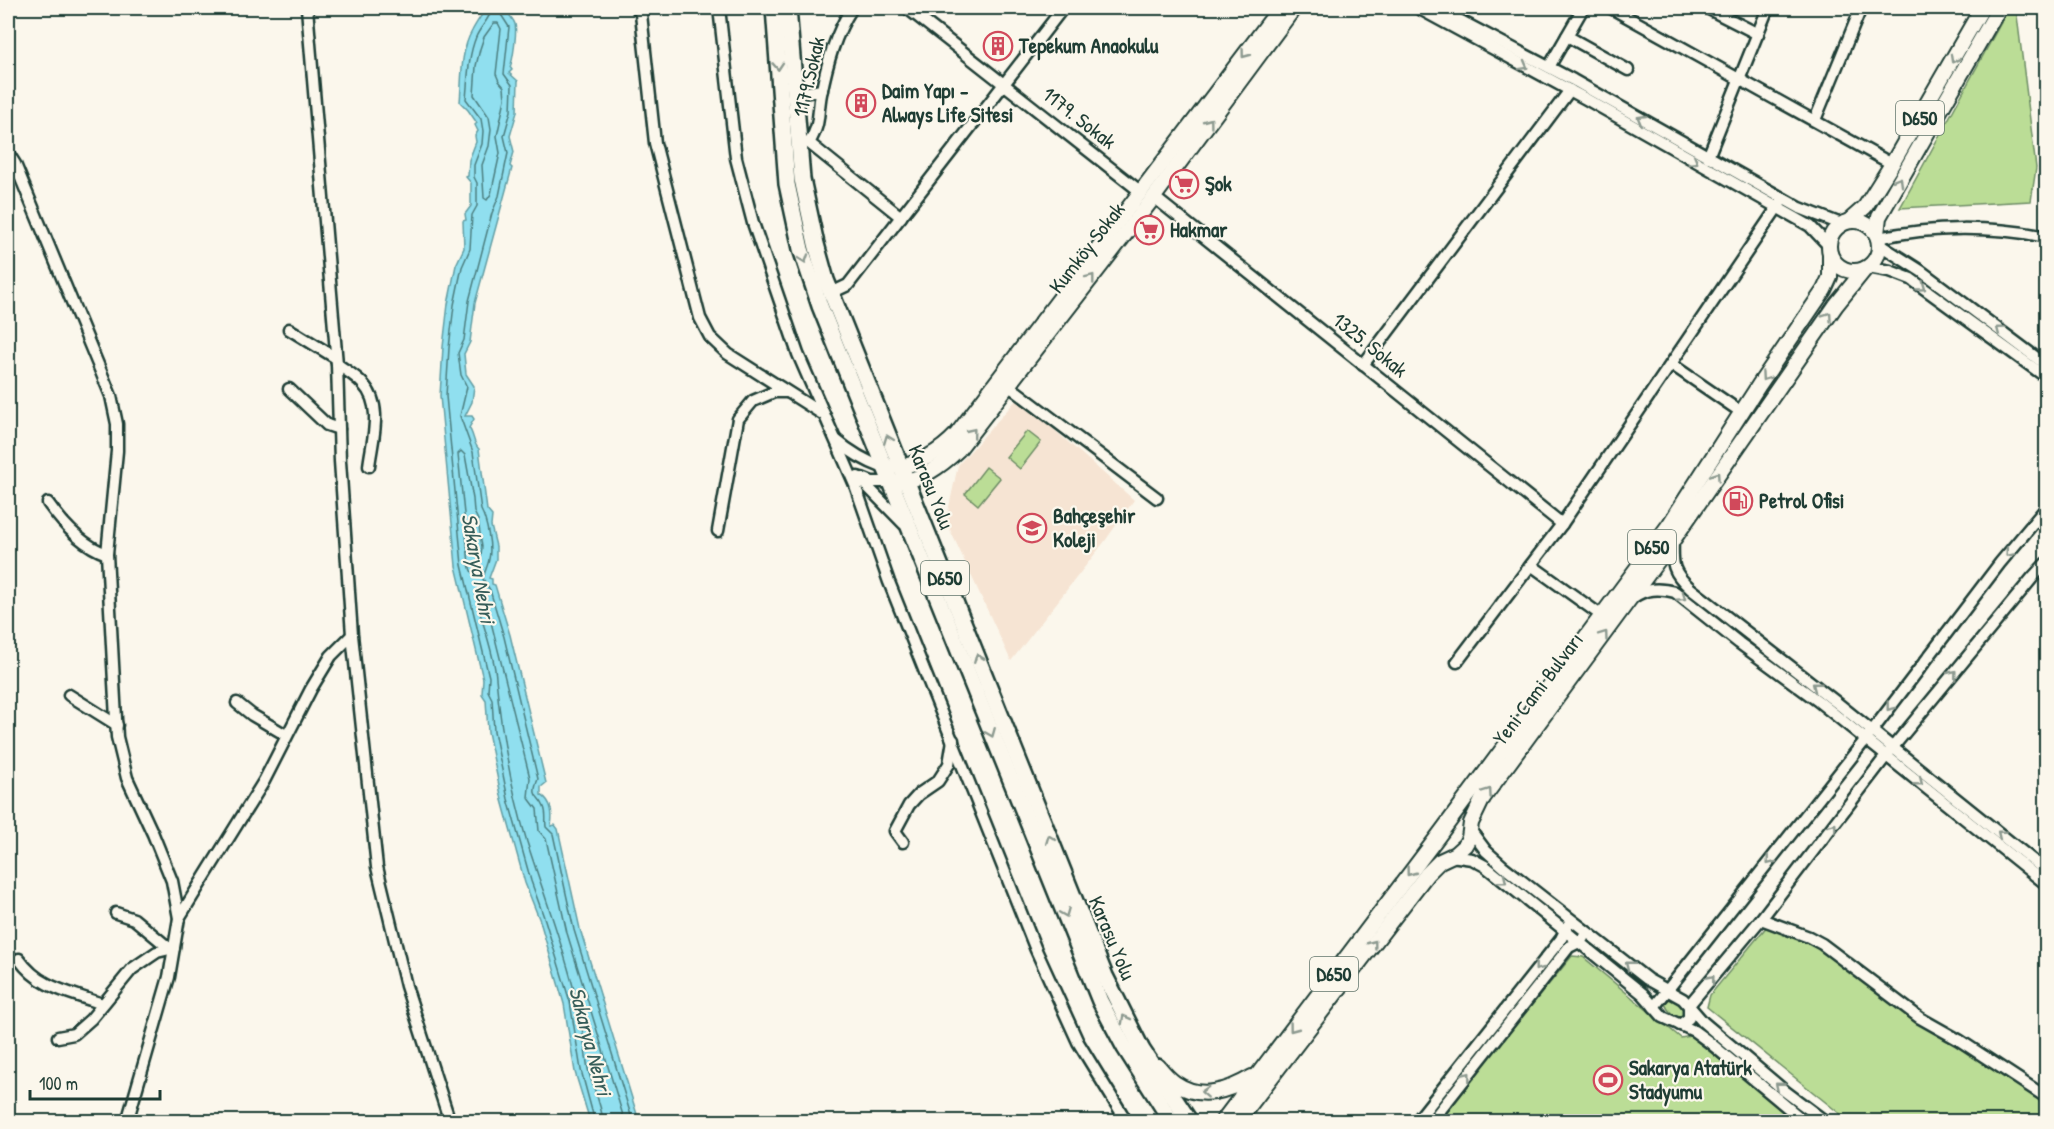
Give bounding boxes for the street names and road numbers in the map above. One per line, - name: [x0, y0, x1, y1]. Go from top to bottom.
- street label: 1179.Sokak: [785, 34, 832, 120]
- street label: 1179. Sokak: [1036, 80, 1123, 156]
- road number: D650: [1896, 101, 1944, 135]
- street label: Kumköy Sokak: [1042, 196, 1132, 299]
- street label: 1325. Sokak: [1327, 305, 1414, 384]
- street label: Karasu Yolu: [901, 440, 962, 534]
- road number: D650: [1628, 530, 1676, 564]
- road number: D650: [921, 561, 969, 595]
- street label: Yeni Cami Bulvarı: [1486, 626, 1590, 751]
- street label: Karasu Yolu: [1082, 891, 1143, 985]
- road number: D650: [1310, 957, 1358, 991]

